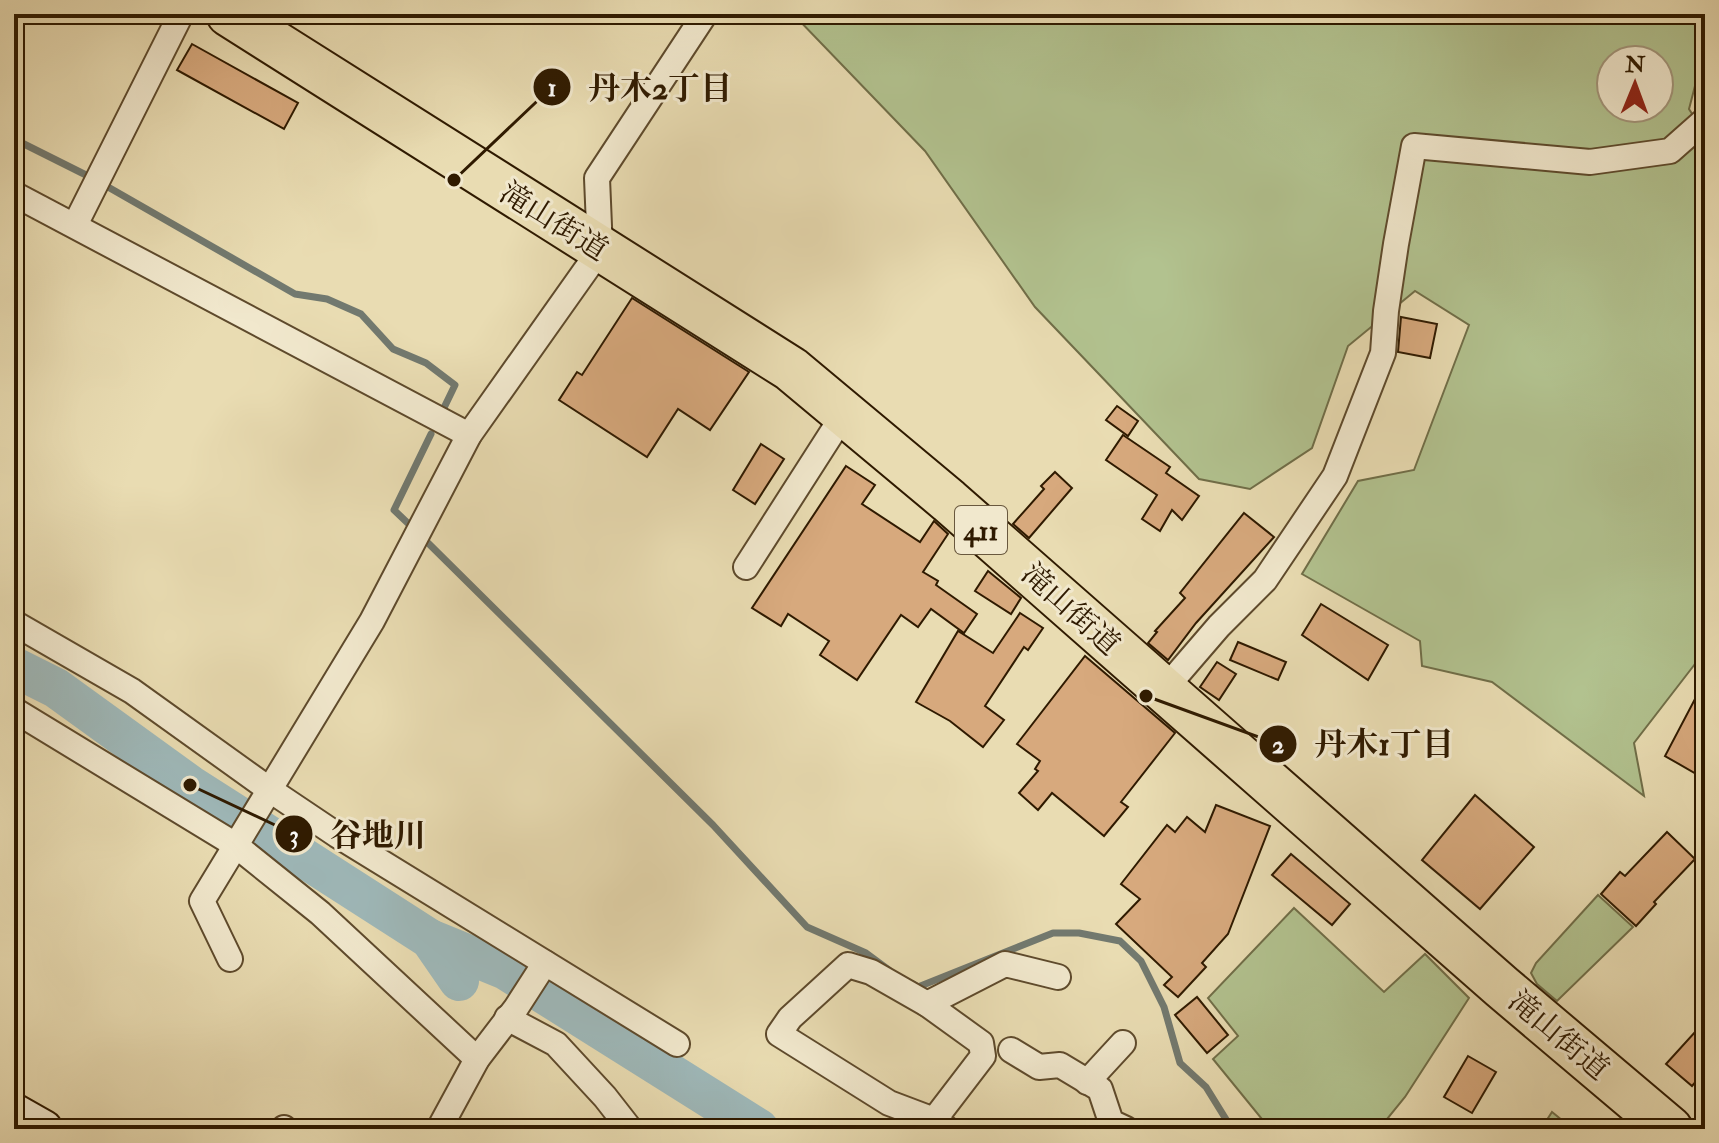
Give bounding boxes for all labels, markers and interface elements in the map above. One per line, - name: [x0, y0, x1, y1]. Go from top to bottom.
- north arrow: [1595, 44, 1675, 124]
- text: N: [1624, 51, 1646, 79]
- callout: 丹木2丁目: [532, 59, 748, 115]
- text: 丹木2丁目: [588, 69, 732, 109]
- text: 1: [548, 73, 556, 104]
- street label: 滝山街道: [493, 174, 614, 269]
- road number: 411: [955, 506, 1007, 554]
- street label: 滝山街道: [1014, 555, 1128, 663]
- callout: 丹木1丁目: [1258, 716, 1469, 772]
- text: 丹木1丁目: [1314, 725, 1454, 765]
- text: 2: [1272, 730, 1284, 761]
- callout: 谷地川: [274, 806, 442, 862]
- text: 谷地川: [330, 816, 426, 856]
- text: 3: [289, 820, 299, 851]
- street label: 滝山街道: [1501, 983, 1617, 1088]

